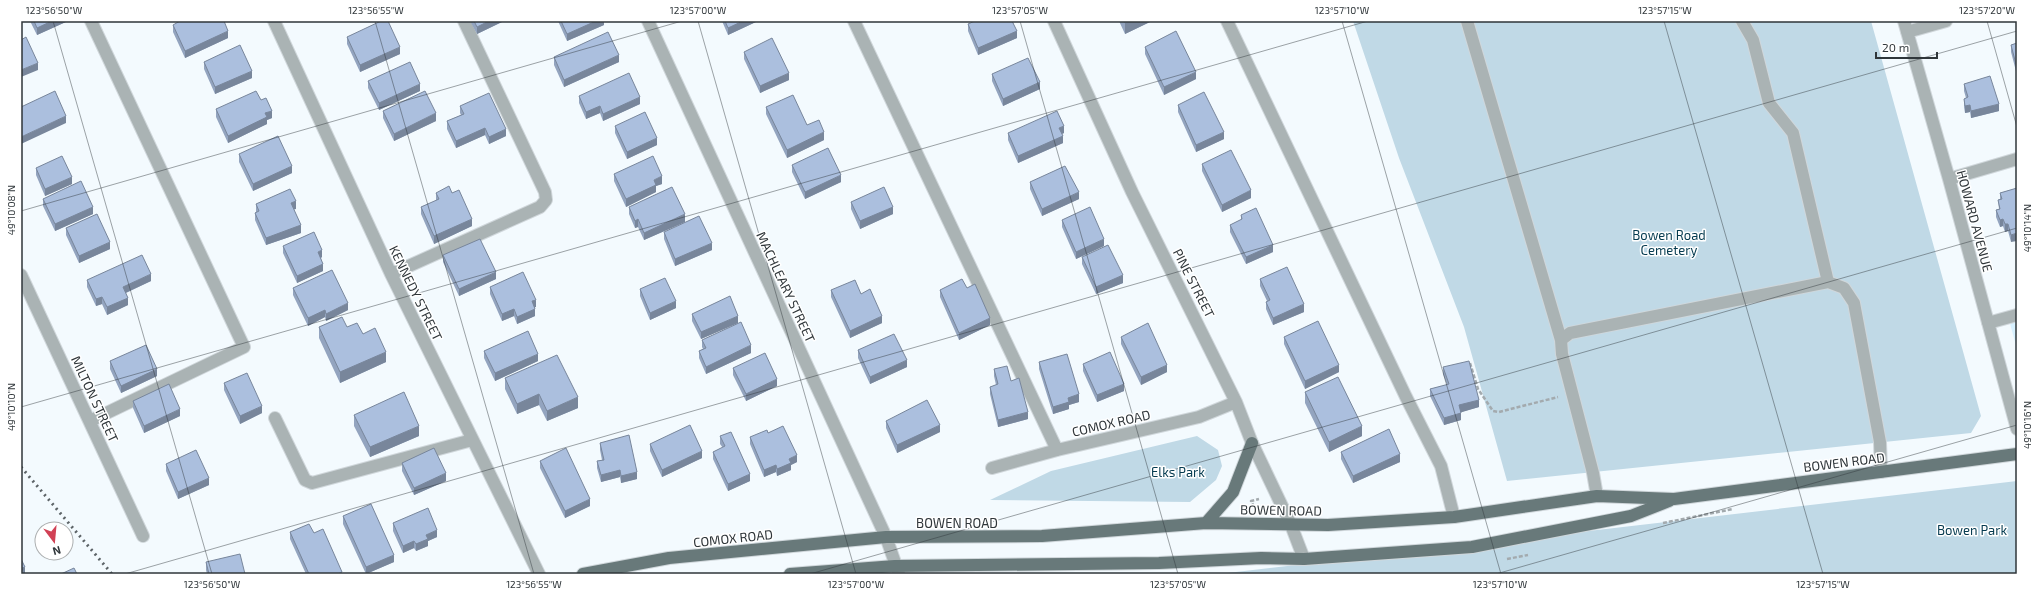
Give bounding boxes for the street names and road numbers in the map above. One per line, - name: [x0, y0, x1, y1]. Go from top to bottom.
- street label: HOWARD AVENUE: [1954, 168, 1996, 274]
- street label: MACHLEARY STREET: [753, 229, 819, 345]
- street label: KENNEDY STREET: [386, 243, 446, 344]
- street label: PINE STREET: [1170, 246, 1218, 321]
- street label: MILTON STREET: [68, 353, 122, 445]
- street label: COMOX ROAD: [1070, 406, 1152, 440]
- street label: BOWEN ROAD: [1802, 449, 1886, 475]
- street label: BOWEN ROAD: [1240, 501, 1322, 519]
- street label: BOWEN ROAD: [916, 515, 998, 531]
- street label: COMOX ROAD: [692, 526, 774, 550]

